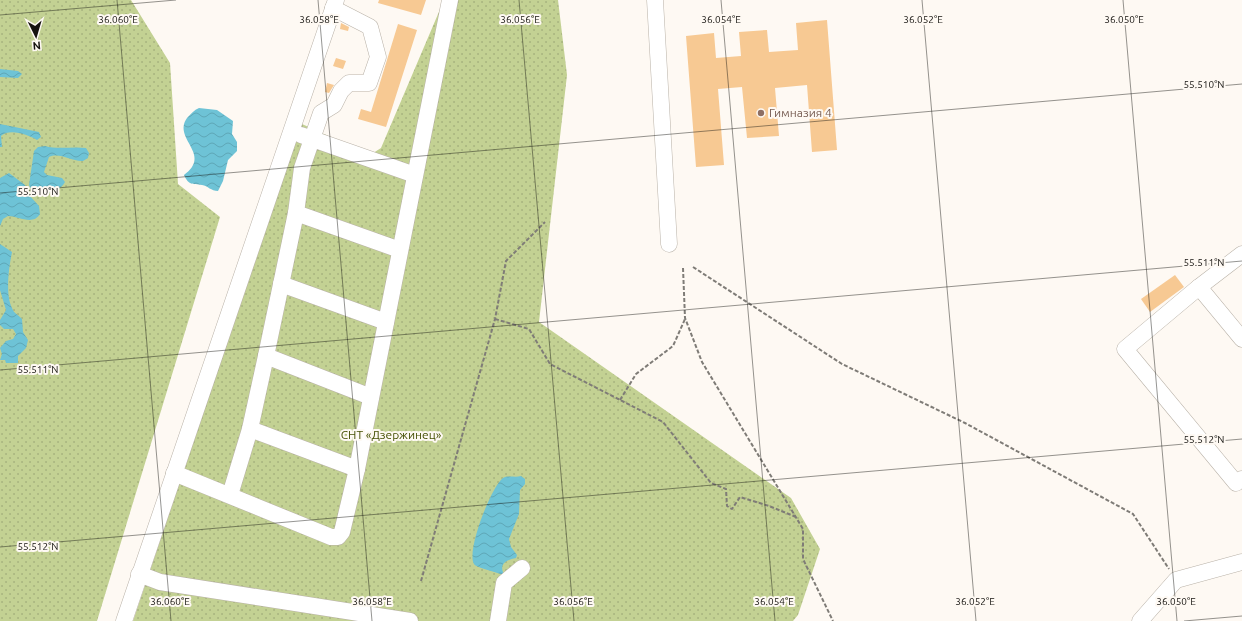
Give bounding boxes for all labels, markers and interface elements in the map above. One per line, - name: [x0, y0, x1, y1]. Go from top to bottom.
- text: 36.060°E: [98, 14, 138, 25]
- text: 36.058°E: [299, 14, 339, 25]
- text: 36.056°E: [500, 14, 540, 25]
- text: 36.054°E: [701, 14, 741, 25]
- text: 36.052°E: [903, 14, 943, 25]
- text: 36.050°E: [1104, 14, 1144, 25]
- north arrow: [16, 16, 56, 56]
- text: N: [32, 40, 41, 52]
- text: 55.510°N: [1183, 79, 1225, 90]
- place label: Гимназия 4: [769, 106, 832, 119]
- marker: Гимназия 4: [756, 108, 766, 118]
- text: 55.510°N: [17, 186, 59, 197]
- text: 55.511°N: [1183, 257, 1225, 268]
- text: 55.511°N: [17, 364, 59, 375]
- park label: СНТ «Дзержинец»: [341, 428, 442, 441]
- text: 55.512°N: [1183, 434, 1225, 445]
- text: 55.512°N: [17, 541, 59, 552]
- text: 36.060°E: [150, 596, 190, 607]
- text: 36.058°E: [352, 596, 392, 607]
- text: 36.056°E: [553, 596, 593, 607]
- text: 36.054°E: [754, 596, 794, 607]
- text: 36.052°E: [955, 596, 995, 607]
- text: 36.050°E: [1156, 596, 1196, 607]

